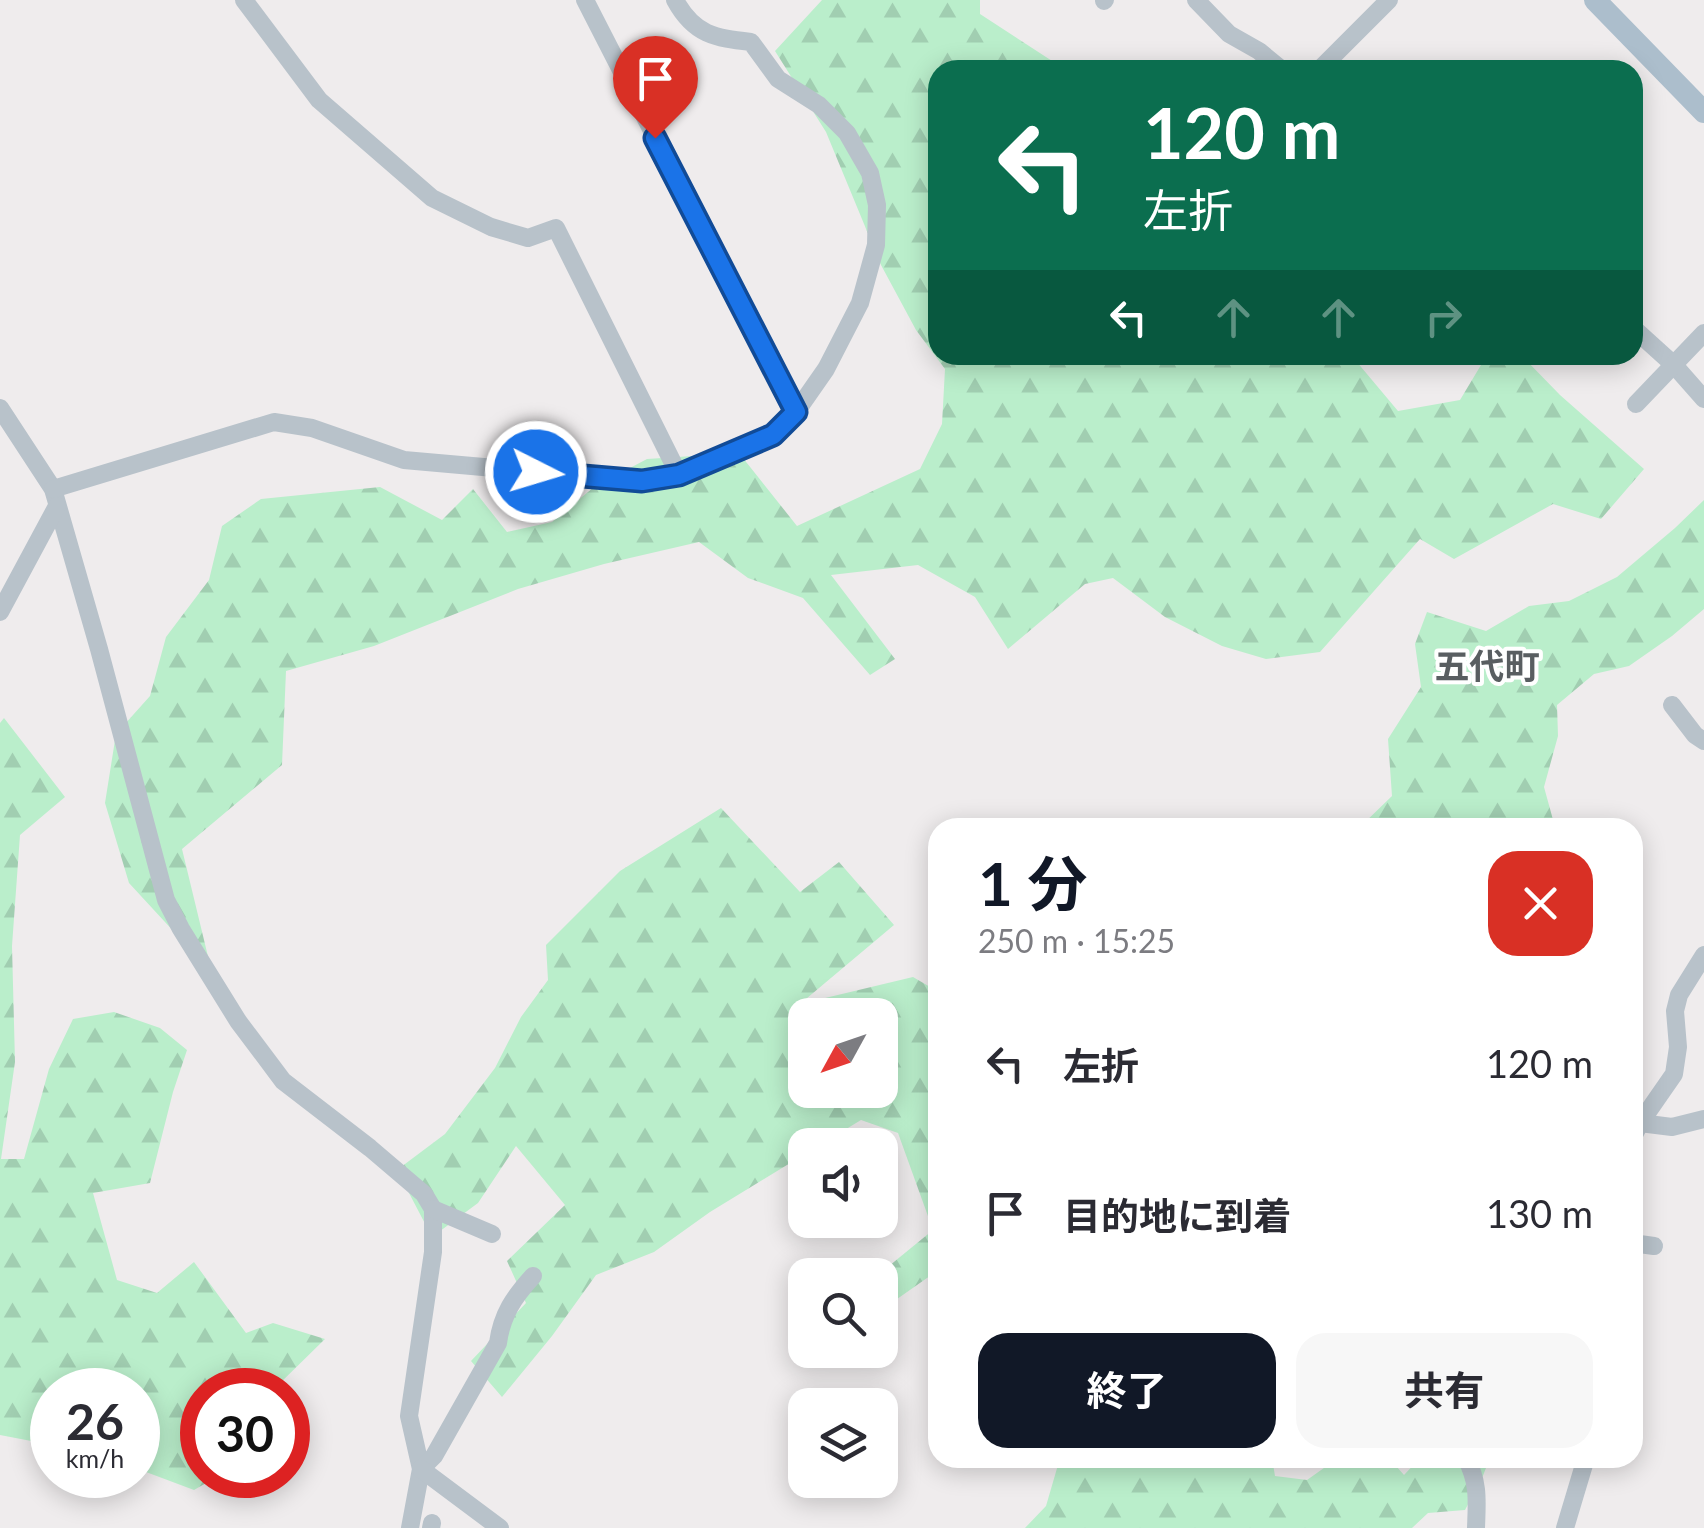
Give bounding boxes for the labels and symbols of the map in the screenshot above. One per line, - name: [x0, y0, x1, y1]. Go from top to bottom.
- pin: [613, 36, 698, 139]
- position arrow: [484, 420, 588, 524]
- district label: 五代町: [1434, 644, 1540, 686]
- north arrow: [788, 998, 898, 1108]
- speed limit sign: 30: [180, 1368, 310, 1498]

